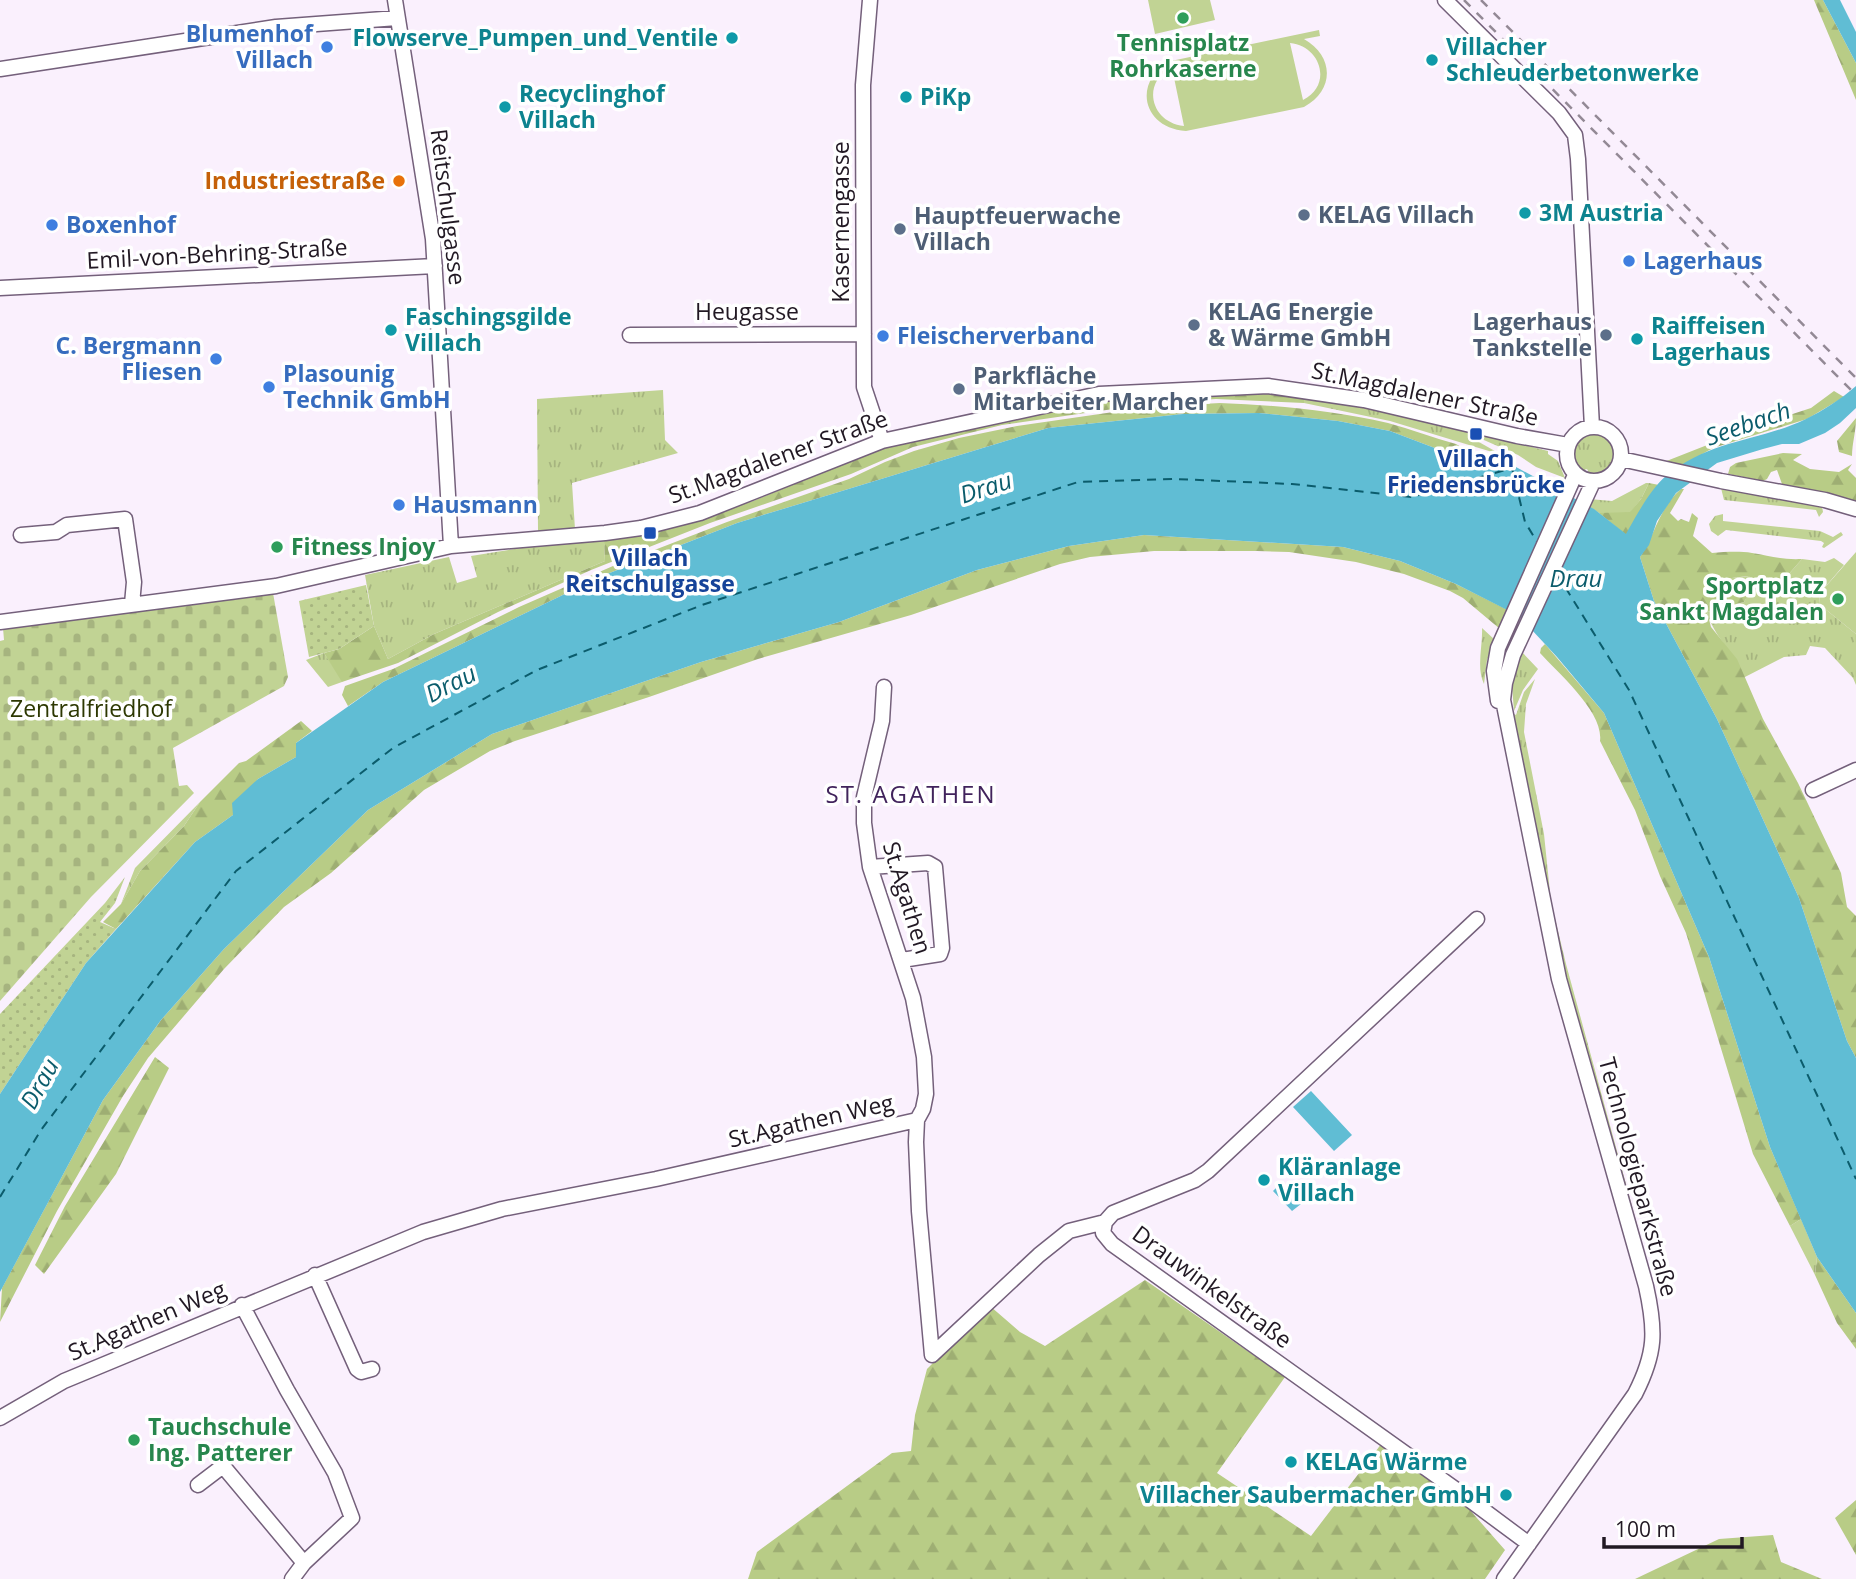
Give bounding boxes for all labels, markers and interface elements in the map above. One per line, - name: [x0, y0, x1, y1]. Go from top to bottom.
- marker: Tennisplatz Rohrkaserne: [1175, 10, 1191, 26]
- place label: Blumenhof Villach: [186, 17, 314, 75]
- place label: Flowserve_Pumpen_und_Ventile: [352, 21, 718, 53]
- place label: Tennisplatz Rohrkaserne: [1109, 26, 1257, 84]
- marker: Flowserve_Pumpen_und_Ventile: [724, 30, 740, 46]
- place label: Villacher Schleuderbetonwerke: [1446, 30, 1699, 88]
- marker: Blumenhof Villach: [319, 39, 335, 55]
- marker: Villacher Schleuderbetonwerke: [1424, 52, 1440, 68]
- place label: Recyclinghof Villach: [519, 77, 666, 135]
- place label: PiKp: [920, 80, 971, 112]
- marker: PiKp: [898, 89, 914, 105]
- marker: Recyclinghof Villach: [497, 99, 513, 115]
- street label: Reitschulgasse: [424, 127, 474, 287]
- street label: Kasernengasse: [824, 141, 856, 303]
- place label: Industriestraße: [204, 164, 385, 196]
- marker: Industriestraße: [391, 173, 407, 189]
- place label: 3M Austria: [1539, 196, 1664, 228]
- place label: KELAG Villach: [1318, 198, 1475, 230]
- place label: Hauptfeuerwache Villach: [914, 199, 1121, 257]
- marker: 3M Austria: [1517, 205, 1533, 221]
- marker: KELAG Villach: [1296, 207, 1312, 223]
- place label: Boxenhof: [66, 208, 177, 240]
- marker: Boxenhof: [44, 217, 60, 233]
- marker: Hauptfeuerwache Villach: [892, 221, 908, 237]
- street label: Emil-von-Behring-Straße: [86, 230, 348, 276]
- place label: Lagerhaus: [1643, 244, 1762, 276]
- marker: Lagerhaus: [1621, 253, 1637, 269]
- street label: Heugasse: [695, 295, 799, 327]
- place label: KELAG Energie & Wärme GmbH: [1208, 295, 1391, 353]
- place label: Faschingsgilde Villach: [405, 300, 572, 358]
- place label: Lagerhaus Tankstelle: [1473, 305, 1592, 363]
- place label: Raiffeisen Lagerhaus: [1651, 309, 1770, 367]
- marker: KELAG Energie & Wärme GmbH: [1186, 317, 1202, 333]
- place label: Fleischerverband: [897, 319, 1095, 351]
- marker: Faschingsgilde Villach: [383, 322, 399, 338]
- marker: Lagerhaus Tankstelle: [1598, 327, 1614, 343]
- marker: Fleischerverband: [875, 328, 891, 344]
- place label: C. Bergmann Fliesen: [56, 329, 202, 387]
- marker: Raiffeisen Lagerhaus: [1629, 331, 1645, 347]
- marker: C. Bergmann Fliesen: [208, 351, 224, 367]
- street label: St.Magdalener Straße: [1309, 353, 1542, 433]
- place label: Plasounig Technik GmbH: [283, 357, 451, 415]
- place label: Parkfläche Mitarbeiter Marcher: [973, 359, 1208, 417]
- marker: Plasounig Technik GmbH: [261, 379, 277, 395]
- marker: Parkfläche Mitarbeiter Marcher: [951, 381, 967, 397]
- water label: Seebach: [1700, 393, 1795, 453]
- street label: St.Magdalener Straße: [664, 402, 892, 511]
- marker: Villach Friedensbrücke: [1468, 426, 1484, 442]
- place label: Villach Friedensbrücke: [1387, 442, 1565, 500]
- water label: Drau: [955, 463, 1016, 510]
- place label: Hausmann: [413, 488, 538, 520]
- marker: Hausmann: [391, 497, 407, 513]
- marker: Villach Reitschulgasse: [642, 525, 658, 541]
- place label: Fitness Injoy: [291, 530, 436, 562]
- marker: Fitness Injoy: [269, 539, 285, 555]
- place label: Villach Reitschulgasse: [565, 541, 735, 599]
- water label: Drau: [1550, 561, 1603, 594]
- place label: Sportplatz Sankt Magdalen: [1639, 569, 1824, 627]
- marker: Sportplatz Sankt Magdalen: [1830, 591, 1846, 607]
- water label: Drau: [419, 656, 482, 709]
- park label: Zentralfriedhof: [10, 692, 173, 724]
- district label: ST. AGATHEN: [825, 777, 997, 810]
- street label: St.Agathen: [876, 838, 940, 958]
- water label: Drau: [11, 1052, 66, 1114]
- street label: Technologieparkstraße: [1592, 1054, 1686, 1300]
- street label: St.Agathen Weg: [725, 1085, 897, 1155]
- place label: Kläranlage Villach: [1278, 1150, 1401, 1208]
- marker: Kläranlage Villach: [1256, 1172, 1272, 1188]
- street label: Drauwinkelstraße: [1126, 1217, 1299, 1355]
- street label: St.Agathen Weg: [63, 1272, 231, 1368]
- place label: Tauchschule Ing. Patterer: [148, 1410, 293, 1468]
- marker: Tauchschule Ing. Patterer: [126, 1432, 142, 1448]
- place label: KELAG Wärme: [1305, 1445, 1467, 1477]
- marker: KELAG Wärme: [1283, 1454, 1299, 1470]
- place label: Villacher Saubermacher GmbH: [1140, 1478, 1492, 1510]
- marker: Villacher Saubermacher GmbH: [1498, 1487, 1514, 1503]
- scale bar: [1604, 1506, 1742, 1550]
- text: 100 m: [1615, 1515, 1676, 1543]

